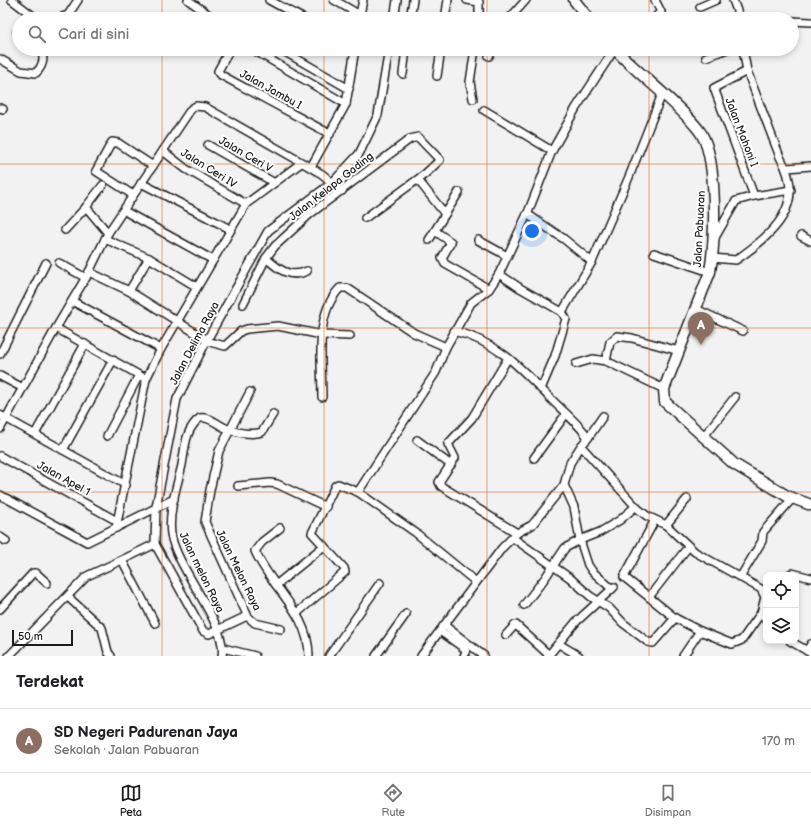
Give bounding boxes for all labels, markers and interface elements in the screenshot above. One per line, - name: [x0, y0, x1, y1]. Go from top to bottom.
- search box: [12, 12, 799, 56]
- icon: search: [26, 23, 48, 45]
- text: Cari di sini: [58, 25, 129, 44]
- street label: Jalan Jambu I: [238, 67, 304, 112]
- street label: Jalan Mahoni I: [722, 96, 761, 169]
- street label: Jalan Ceri V: [217, 134, 275, 175]
- street label: Jalan Ceri IV: [178, 146, 239, 191]
- street label: Jalan Kelapa Gading: [287, 150, 376, 223]
- street label: Jalan Pabuaran: [691, 190, 708, 268]
- your location: [522, 221, 542, 241]
- street label: Jalan Delima Raya: [167, 299, 222, 387]
- pin: A: [688, 312, 714, 345]
- street label: Jalan Apel 1: [35, 458, 93, 498]
- street label: Jalan Melon Raya: [213, 528, 264, 613]
- street label: Jalan melon Raya: [176, 530, 227, 615]
- map controls: [763, 572, 799, 644]
- button: locate: [763, 572, 799, 608]
- button: layers: [763, 608, 799, 644]
- scale bar: [12, 628, 73, 647]
- text: 50 m: [18, 630, 43, 643]
- text: Terdekat: [16, 672, 84, 692]
- text: SD Negeri Padurenan Jaya: [54, 723, 238, 742]
- text: A: [25, 733, 33, 749]
- text: 170 m: [762, 733, 795, 749]
- text: Sekolah · Jalan Pabuaran: [54, 742, 199, 758]
- tab: Peta: [120, 782, 142, 819]
- tab: Rute: [382, 782, 405, 819]
- tab: Disimpan: [645, 782, 691, 819]

